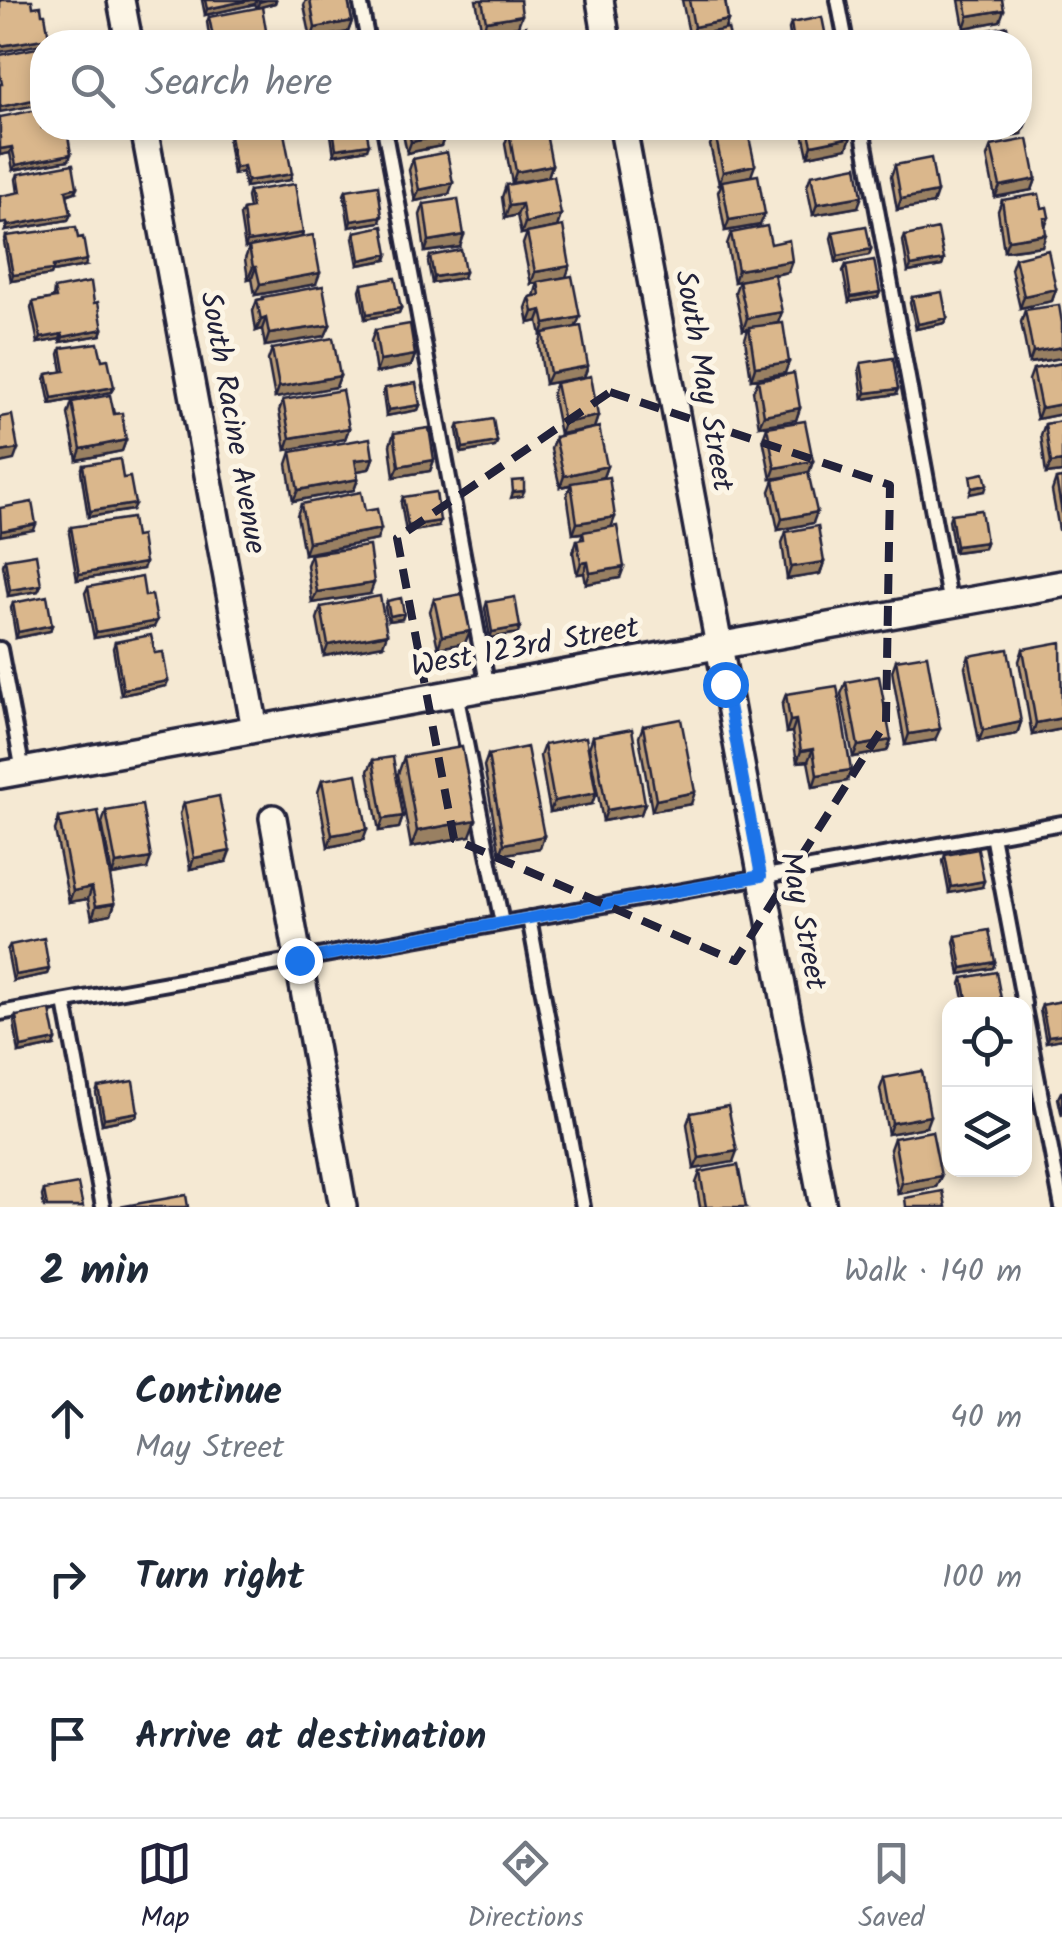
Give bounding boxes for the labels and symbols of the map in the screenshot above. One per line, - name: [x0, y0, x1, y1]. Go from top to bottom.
- street label: South May Street: [660, 267, 746, 496]
- street label: South Racine Avenue: [185, 288, 279, 558]
- street label: West 123rd Street: [407, 604, 643, 692]
- route start: [703, 662, 749, 708]
- street label: May Street: [765, 848, 839, 995]
- route end: [277, 938, 323, 984]

